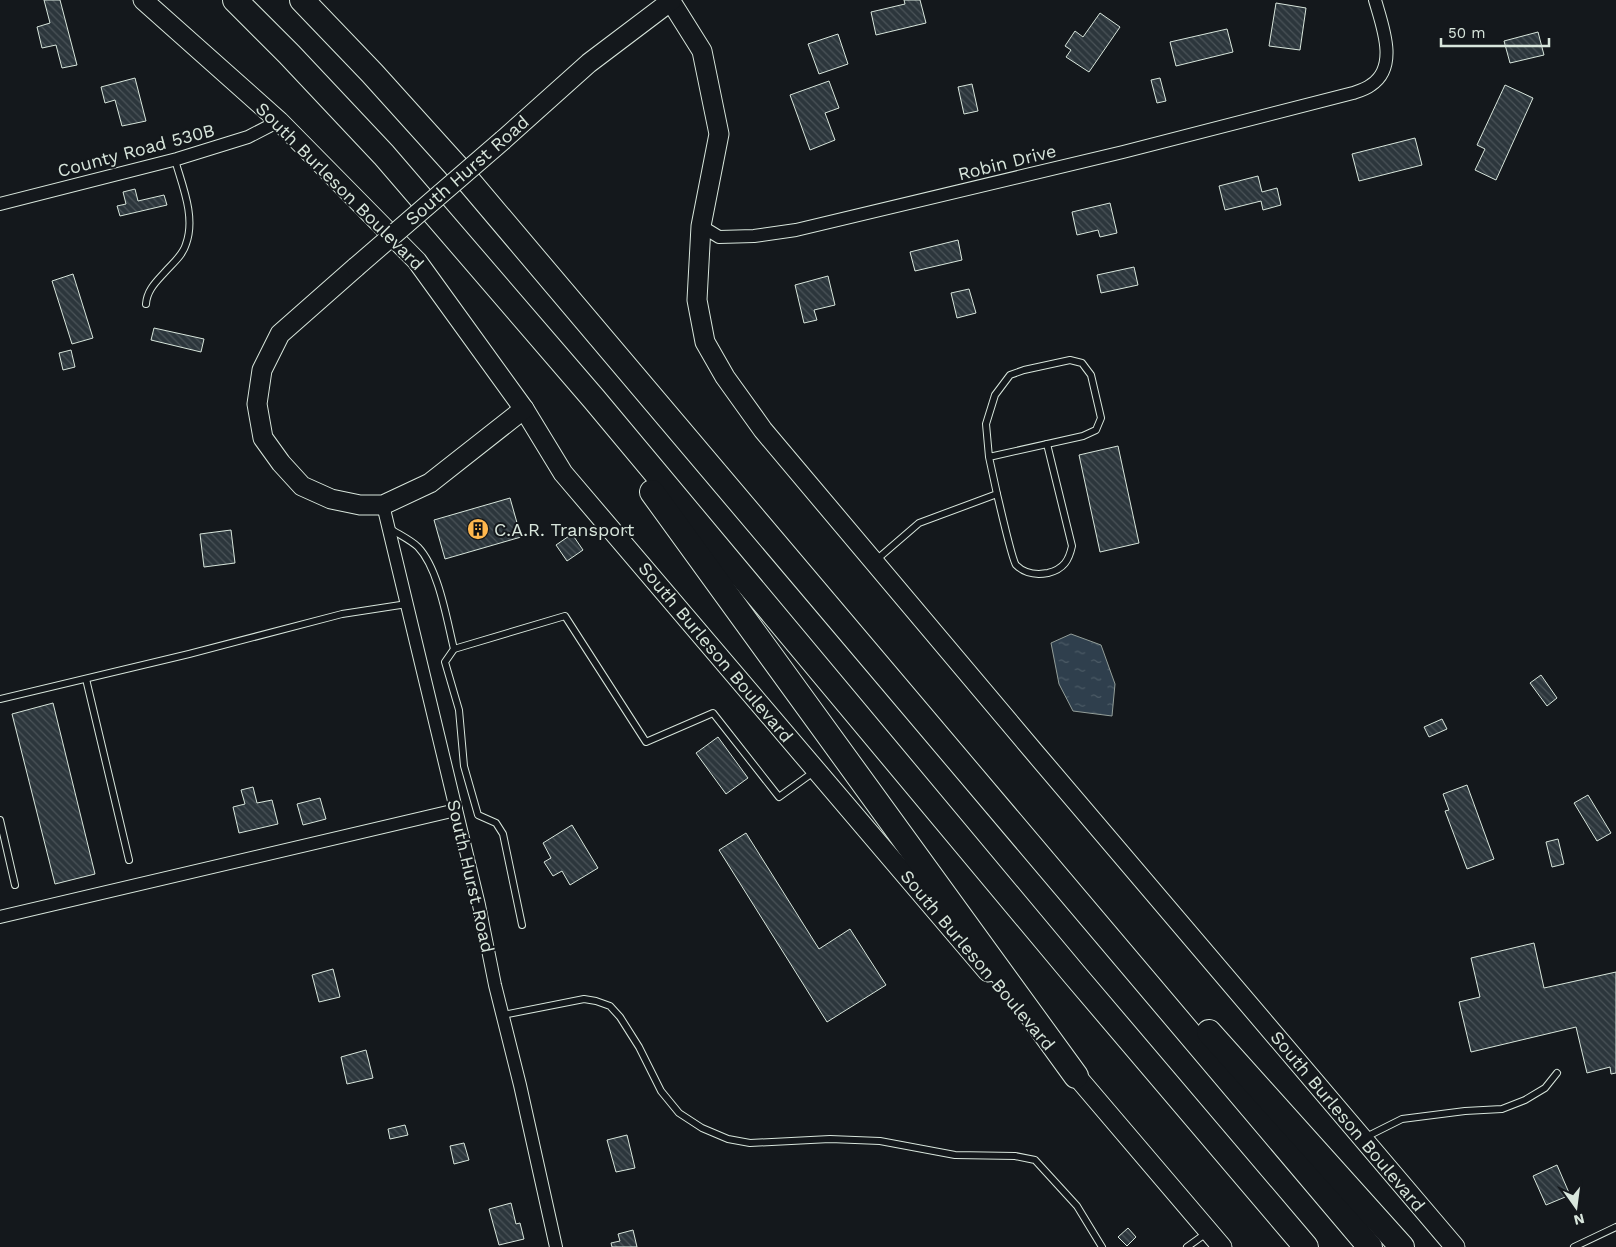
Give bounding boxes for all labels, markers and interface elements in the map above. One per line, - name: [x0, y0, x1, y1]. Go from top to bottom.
- scale bar: [1441, 15, 1548, 47]
- text: 50 m: [1448, 24, 1485, 42]
- street label: South Burleson Boulevard: [252, 98, 428, 274]
- street label: South Hurst Road: [401, 111, 533, 229]
- street label: County Road 530B: [55, 119, 217, 181]
- street label: Robin Drive: [956, 140, 1058, 184]
- building icon: C.A.R. Transport: [466, 517, 490, 541]
- place label: C.A.R. Transport: [494, 519, 635, 540]
- street label: South Burleson Boulevard: [634, 558, 798, 746]
- street label: South Hurst Road: [443, 797, 499, 955]
- street label: South Burleson Boulevard: [896, 866, 1060, 1054]
- street label: South Burleson Boulevard: [1266, 1027, 1430, 1215]
- north arrow: [1551, 1182, 1601, 1232]
- text: N: [1572, 1211, 1586, 1229]

